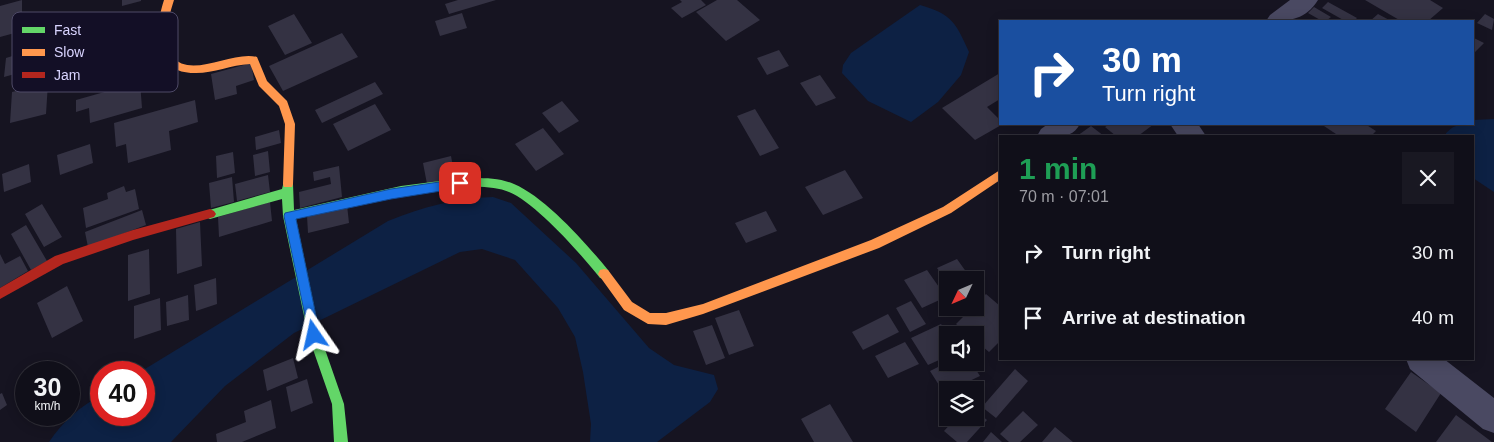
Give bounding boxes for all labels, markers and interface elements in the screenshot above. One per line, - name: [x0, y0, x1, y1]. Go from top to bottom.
- legend: [12, 12, 178, 92]
- text: Fast: [54, 22, 81, 38]
- icon: right: [1019, 40, 1084, 105]
- text: 30 m: [1102, 40, 1182, 79]
- text: Slow: [54, 44, 85, 60]
- text: Jam: [54, 67, 80, 83]
- text: Turn right: [1102, 81, 1195, 106]
- text: 1 min: [1019, 152, 1097, 185]
- button: close: [1402, 152, 1454, 204]
- pin: [439, 162, 481, 204]
- icon: arrive: [446, 169, 474, 197]
- text: 70 m · 07:01: [1019, 188, 1109, 205]
- icon: right: [1019, 239, 1047, 267]
- text: Turn right: [1062, 242, 1150, 263]
- text: 30 m: [1412, 242, 1454, 263]
- north arrow: [939, 271, 984, 316]
- map controls: [939, 271, 984, 426]
- icon: arrive: [1019, 304, 1047, 332]
- text: Arrive at destination: [1062, 307, 1246, 328]
- text: 40 m: [1412, 307, 1454, 328]
- position arrow: [287, 308, 339, 360]
- button: sound: [939, 326, 984, 371]
- speed limit sign: 40: [90, 361, 155, 426]
- text: 30: [34, 373, 61, 401]
- button: layers: [939, 381, 984, 426]
- text: km/h: [34, 399, 61, 413]

